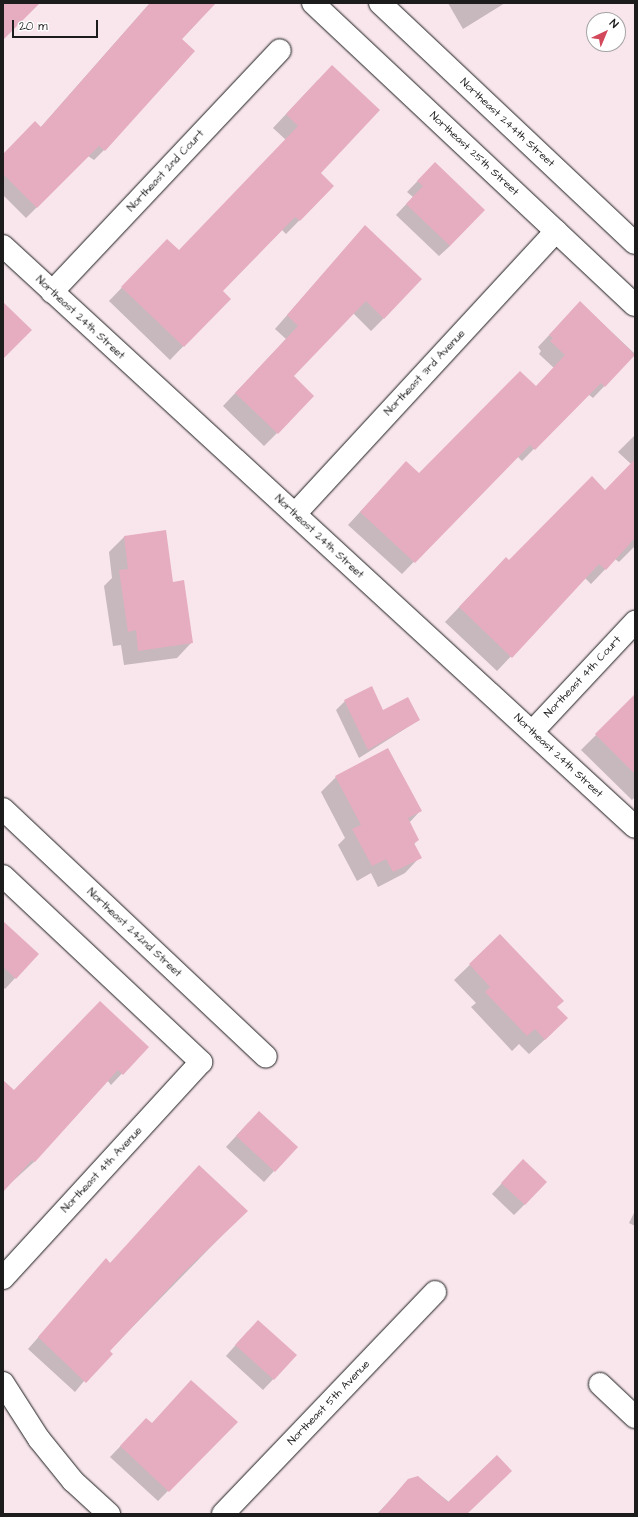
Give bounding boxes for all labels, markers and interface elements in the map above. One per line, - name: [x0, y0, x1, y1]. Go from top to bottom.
- scale bar: [14, 12, 100, 38]
- north arrow: [586, 12, 626, 52]
- text: N: [606, 16, 622, 32]
- text: 20 m: [19, 18, 48, 35]
- street label: Northeast 244th Street: [457, 76, 557, 170]
- street label: Northeast 25th Street: [427, 109, 521, 199]
- street label: Northeast 2nd Court: [125, 127, 207, 215]
- street label: Northeast 24th Street: [33, 273, 127, 363]
- street label: Northeast 3rd Avenue: [382, 327, 468, 419]
- street label: Northeast 24th Street: [272, 492, 366, 582]
- street label: Northeast 4th Court: [542, 633, 624, 721]
- street label: Northeast 24th Street: [511, 711, 605, 801]
- street label: Northeast 242nd Street: [84, 886, 184, 980]
- street label: Northeast 4th Avenue: [59, 1124, 145, 1216]
- street label: Northeast 5th Avenue: [285, 1358, 373, 1448]

